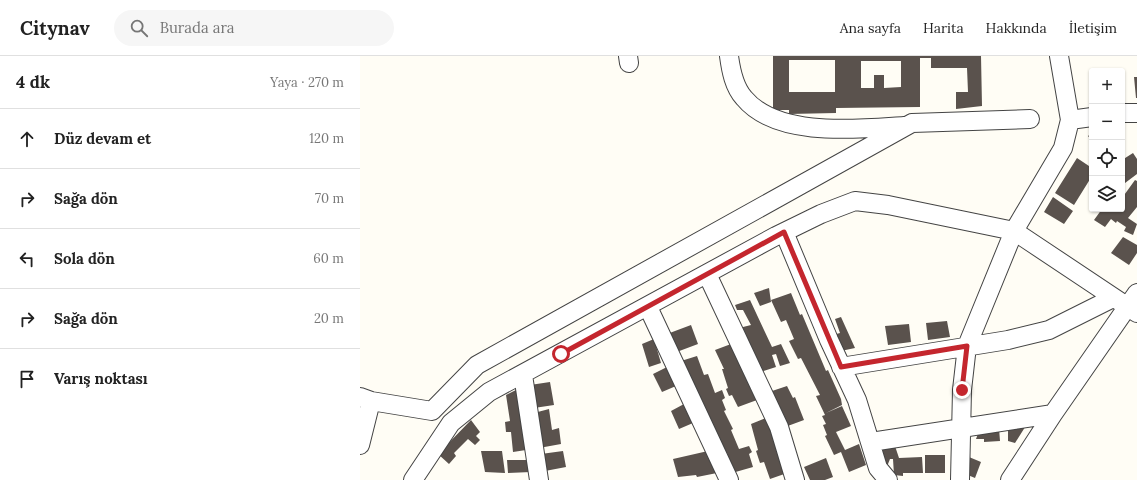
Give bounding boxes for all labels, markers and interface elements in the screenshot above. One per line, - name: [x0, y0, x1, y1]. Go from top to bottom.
- search box: [114, 10, 394, 46]
- text: Citynav: [20, 16, 90, 40]
- icon: search: [128, 17, 150, 39]
- text: Burada ara: [160, 18, 235, 37]
- text: Ana sayfa: [840, 19, 901, 37]
- text: Harita: [923, 19, 964, 37]
- text: Hakkında: [986, 19, 1047, 37]
- text: İletişim: [1069, 19, 1117, 37]
- map controls: [1089, 68, 1125, 212]
- button: +: [1089, 68, 1125, 104]
- text: 4 dk: [16, 71, 50, 93]
- text: Yaya · 270 m: [270, 74, 344, 91]
- button: −: [1089, 104, 1125, 140]
- icon: ahead: [16, 128, 38, 150]
- text: Düz devam et: [54, 129, 151, 148]
- text: 120 m: [309, 130, 344, 147]
- button: locate: [1089, 140, 1125, 176]
- button: layers: [1089, 176, 1125, 212]
- icon: right: [16, 188, 38, 210]
- text: Sağa dön: [54, 189, 118, 208]
- text: 70 m: [315, 190, 344, 207]
- icon: left: [16, 248, 38, 270]
- text: Sola dön: [54, 249, 115, 268]
- text: 60 m: [313, 250, 344, 267]
- icon: right: [16, 308, 38, 330]
- text: Sağa dön: [54, 309, 118, 328]
- text: 20 m: [314, 310, 344, 327]
- route start: [552, 345, 570, 363]
- icon: arrive: [16, 368, 38, 390]
- text: Varış noktası: [54, 369, 148, 388]
- route end: [953, 381, 971, 399]

